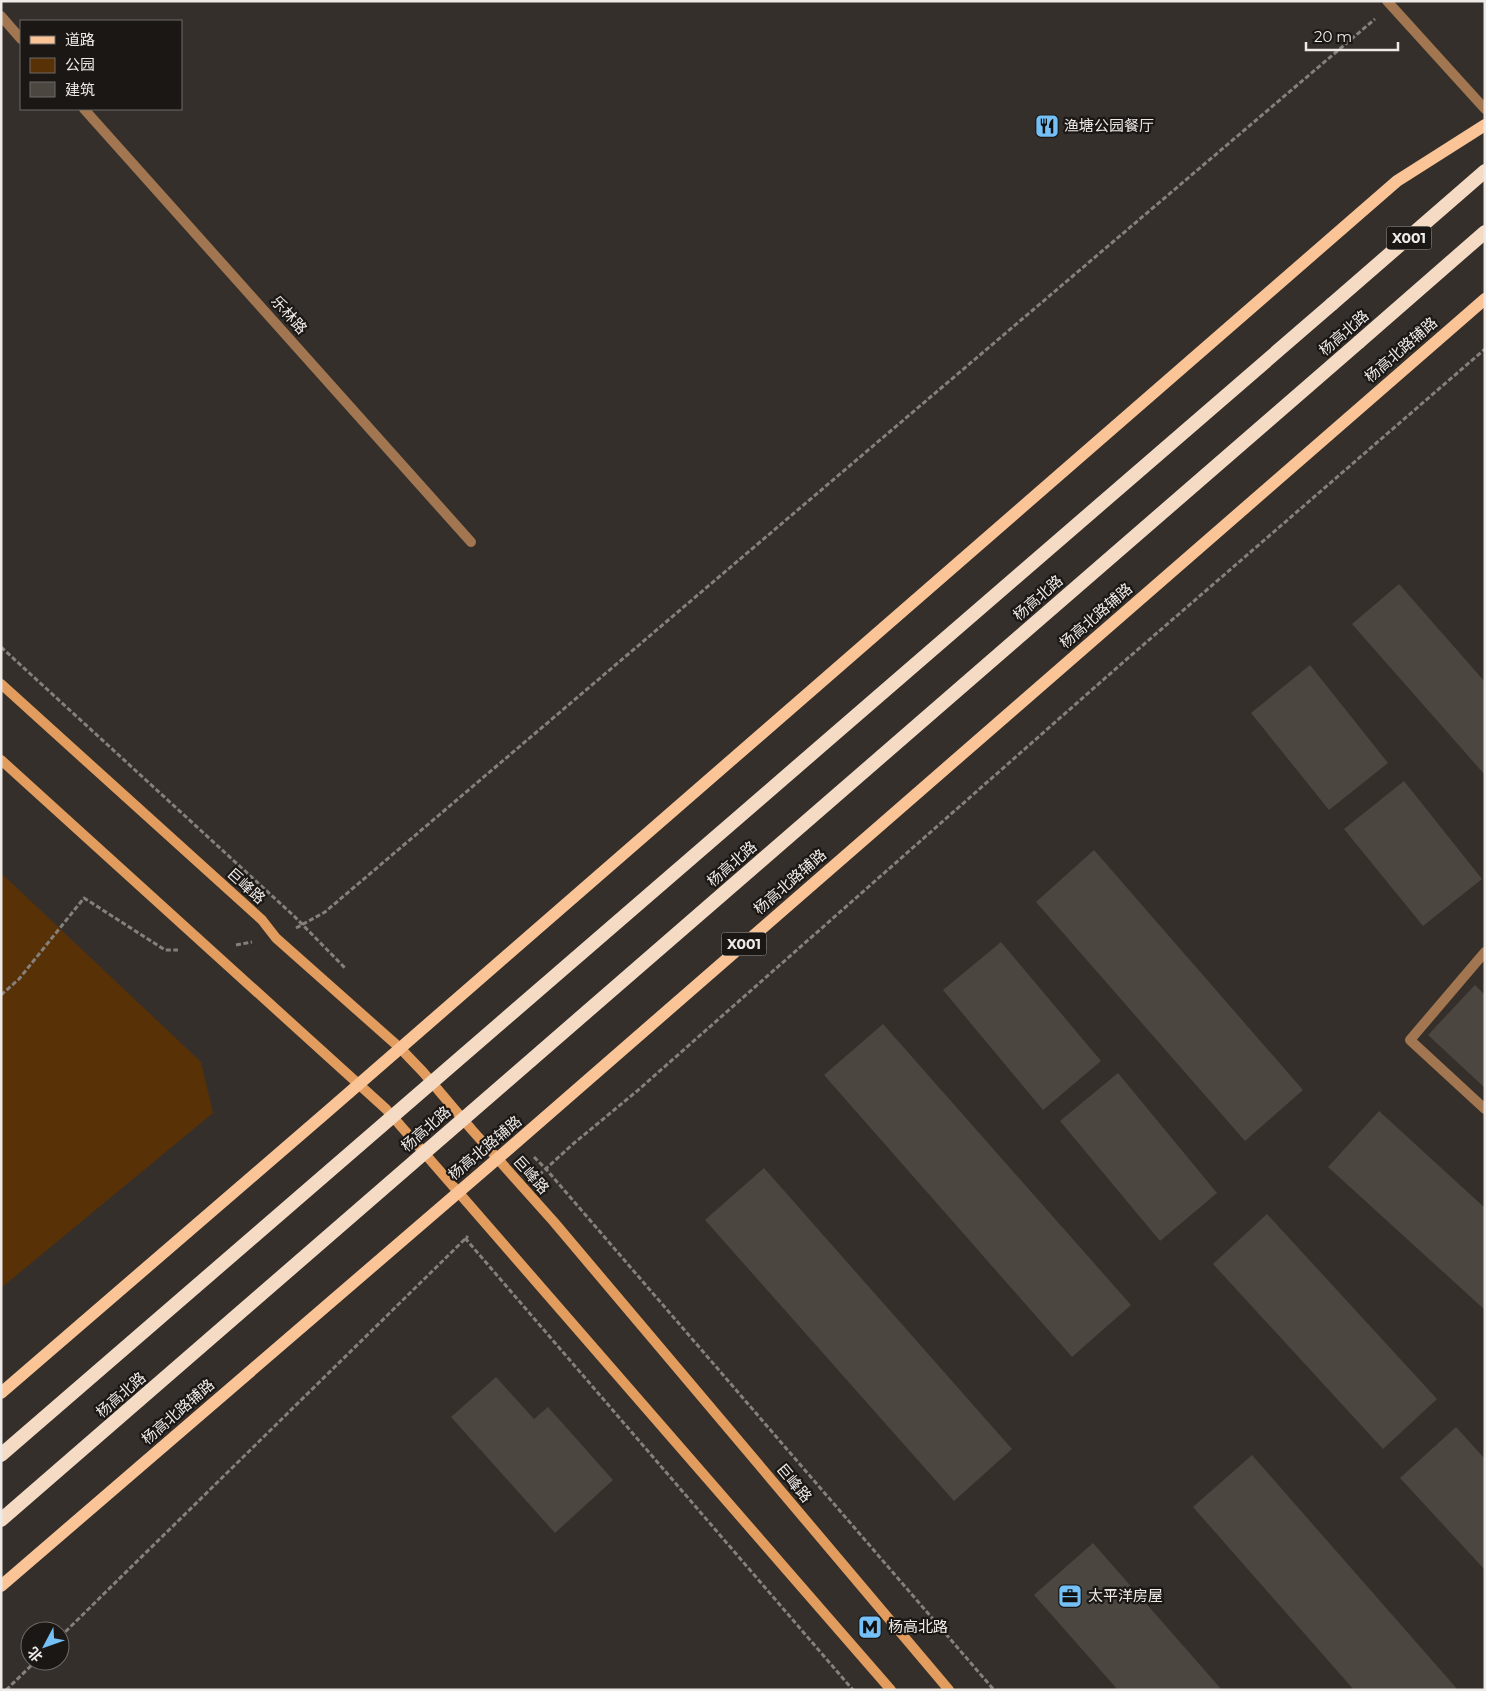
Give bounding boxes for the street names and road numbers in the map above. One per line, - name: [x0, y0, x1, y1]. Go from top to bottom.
- road number: X001: [1386, 227, 1432, 250]
- street label: 乐林路: [267, 292, 311, 338]
- street label: 杨高北路: [1315, 306, 1373, 359]
- street label: 杨高北路辅路: [1360, 313, 1441, 386]
- street label: 杨高北路: [1009, 571, 1067, 624]
- street label: 杨高北路辅路: [1055, 579, 1136, 652]
- street label: 杨高北路: [703, 837, 761, 890]
- street label: 杨高北路辅路: [749, 845, 830, 918]
- street label: 巨峰路: [223, 864, 269, 908]
- road number: X001: [722, 932, 766, 956]
- street label: 杨高北路: [397, 1102, 455, 1155]
- street label: 杨高北路辅路: [444, 1111, 525, 1184]
- street label: 巨峰路: [509, 1152, 553, 1198]
- street label: 杨高北路: [92, 1368, 150, 1421]
- street label: 杨高北路辅路: [137, 1375, 218, 1448]
- street label: 巨峰路: [773, 1459, 816, 1506]

